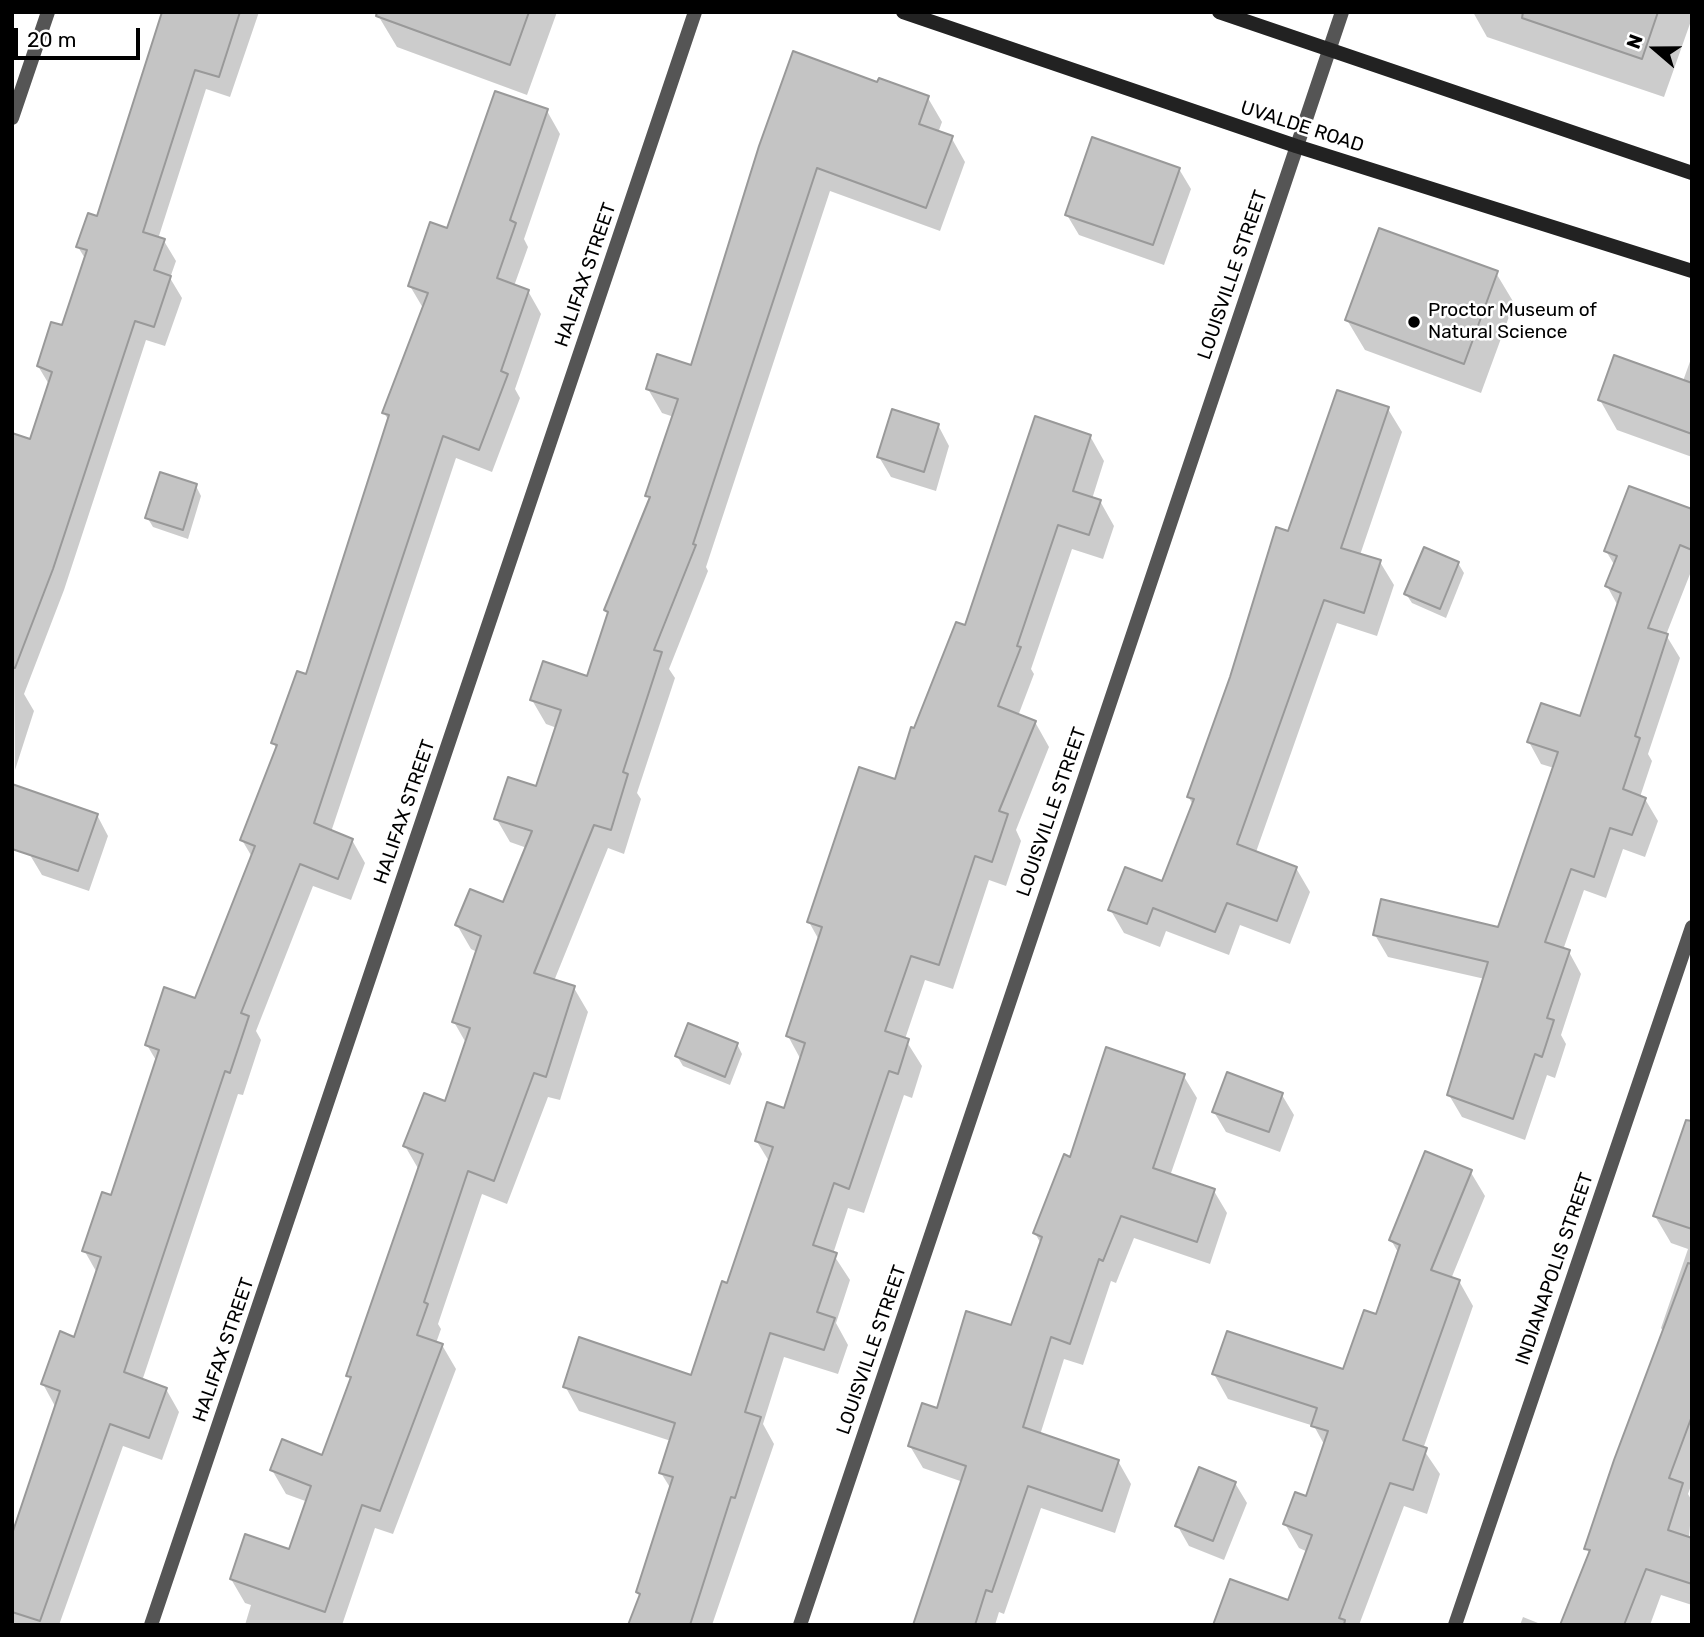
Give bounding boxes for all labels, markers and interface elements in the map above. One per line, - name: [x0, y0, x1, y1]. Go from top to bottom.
- scale bar: [18, 14, 144, 58]
- north arrow: [1620, 14, 1690, 84]
- text: 20 m: [27, 27, 76, 52]
- text: N: [1622, 31, 1648, 52]
- street label: UVALDE ROAD: [1237, 96, 1367, 158]
- street label: LOUISVILLE STREET: [1193, 187, 1273, 363]
- street label: HALIFAX STREET: [551, 200, 621, 350]
- place label: Proctor Museum of Natural Science: [1428, 300, 1597, 344]
- marker: Proctor Museum of Natural Science: [1406, 314, 1422, 330]
- street label: LOUISVILLE STREET: [1012, 724, 1092, 900]
- street label: HALIFAX STREET: [370, 737, 440, 887]
- street label: INDIANAPOLIS STREET: [1511, 1170, 1599, 1368]
- street label: LOUISVILLE STREET: [832, 1262, 912, 1438]
- street label: HALIFAX STREET: [189, 1275, 259, 1425]

